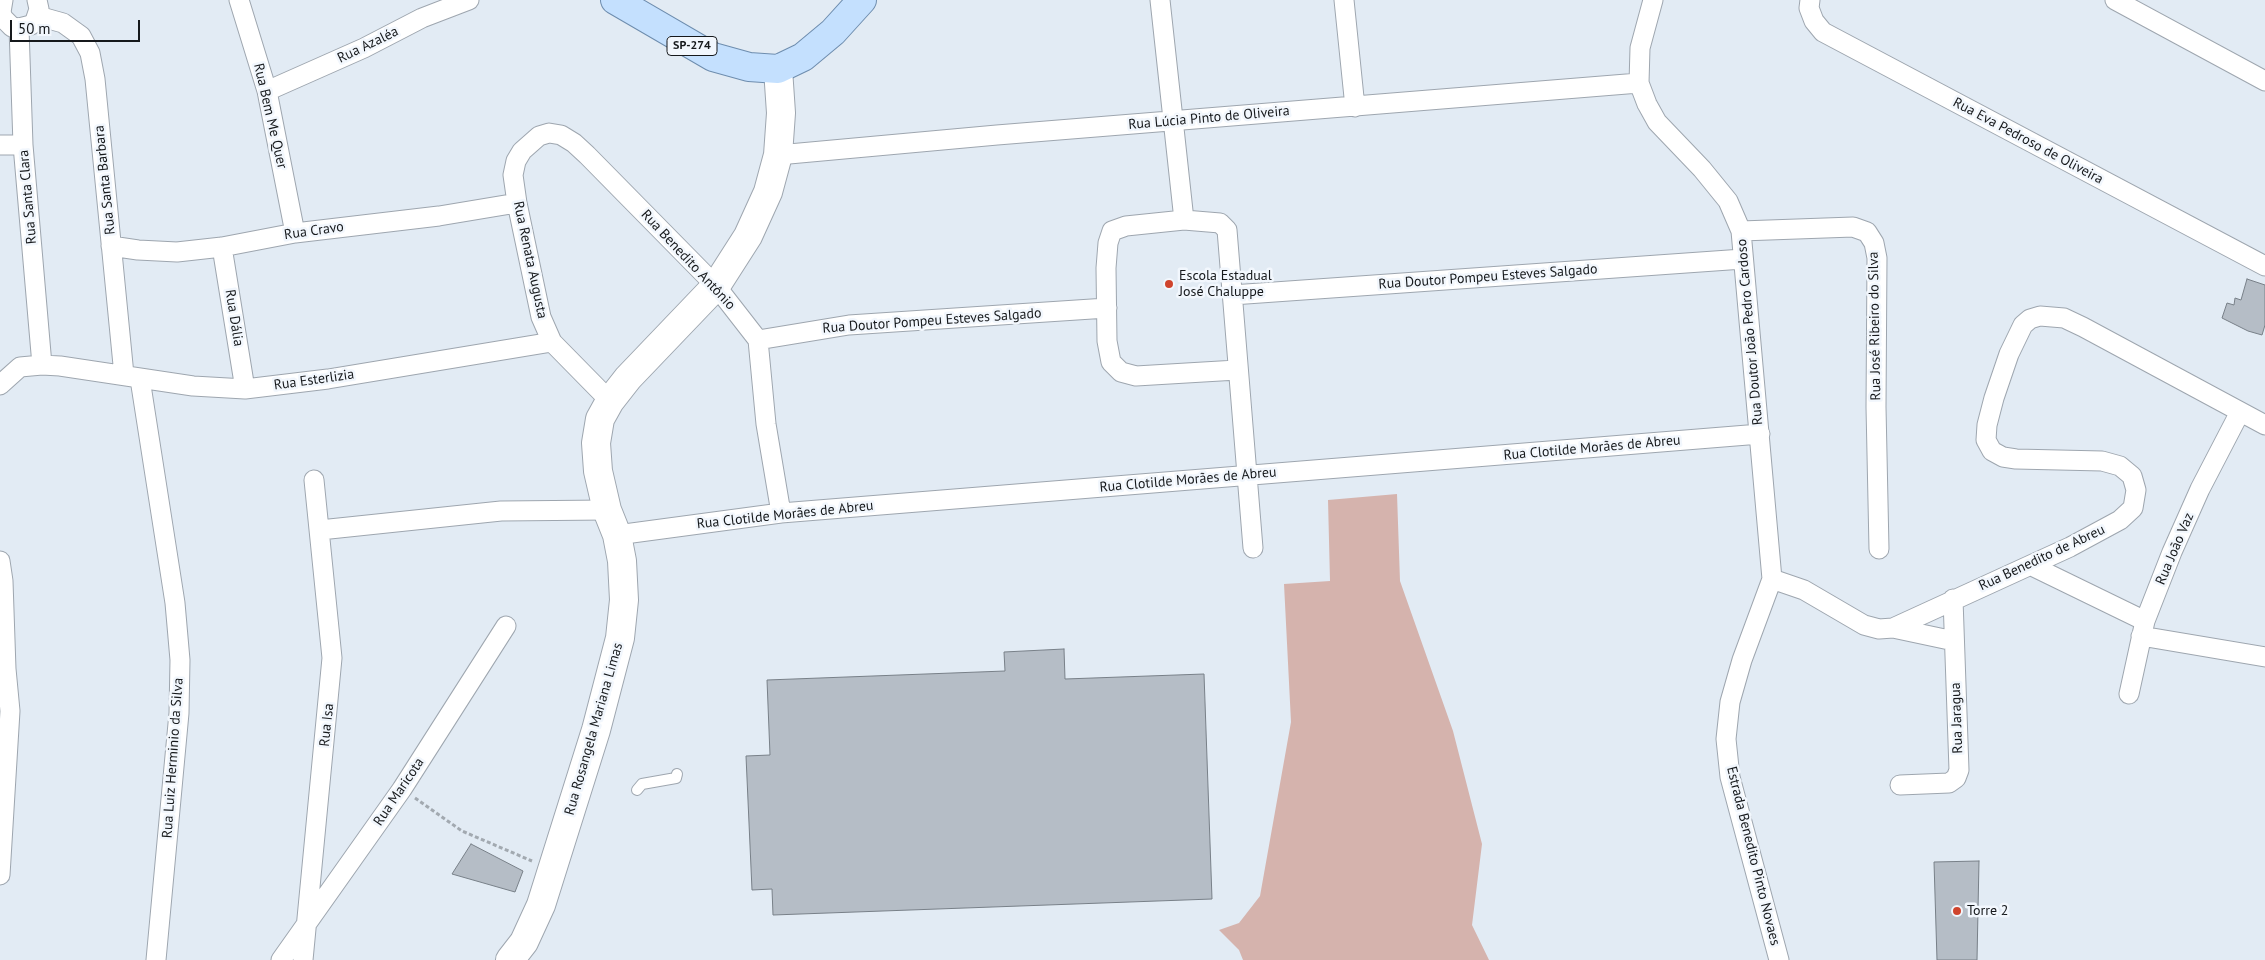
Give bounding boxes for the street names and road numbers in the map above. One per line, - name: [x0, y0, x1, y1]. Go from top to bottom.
- street label: Rua Azaléa: [335, 23, 401, 67]
- road number: SP-274: [667, 36, 717, 56]
- street label: Rua Bem Me Quer: [250, 62, 290, 170]
- street label: Rua Eva Pedroso de Oliveira: [1950, 94, 2106, 188]
- street label: Rua Lúcia Pinto de Oliveira: [1128, 103, 1290, 133]
- street label: Rua Santa Barbara: [91, 124, 119, 236]
- street label: Rua Santa Clara: [16, 149, 40, 245]
- street label: Rua Renata Augusta: [509, 200, 551, 320]
- street label: Rua Benedito Antônio: [637, 207, 739, 313]
- street label: Rua Cravo: [283, 219, 345, 243]
- street label: Rua Doutor João Pedro Cardoso: [1733, 238, 1767, 426]
- street label: Rua José Ribeiro do Silva: [1865, 251, 1885, 401]
- street label: Rua Doutor Pompeu Esteves Salgado: [1378, 261, 1598, 293]
- street label: Rua Dália: [221, 288, 247, 348]
- street label: Rua Doutor Pompeu Esteves Salgado: [822, 305, 1042, 337]
- street label: Rua Esterlizia: [273, 366, 355, 394]
- street label: Rua Clotilde Morães de Abreu: [1503, 432, 1681, 464]
- street label: Rua Clotilde Morães de Abreu: [1099, 464, 1277, 496]
- street label: Rua Clotilde Morães de Abreu: [696, 497, 874, 533]
- street label: Rua João Vaz: [2152, 510, 2198, 588]
- street label: Rua Benedito de Abreu: [1976, 521, 2108, 595]
- street label: Rua Rosangela Mariana Limas: [561, 641, 627, 817]
- street label: Rua Luiz Herminio da Silva: [159, 677, 187, 839]
- street label: Rua Jaragua: [1947, 682, 1967, 754]
- street label: Rua Isa: [316, 703, 338, 747]
- street label: Rua Maricota: [370, 755, 428, 829]
- street label: Estrada Benedito Pinto Novaes: [1723, 765, 1783, 947]

